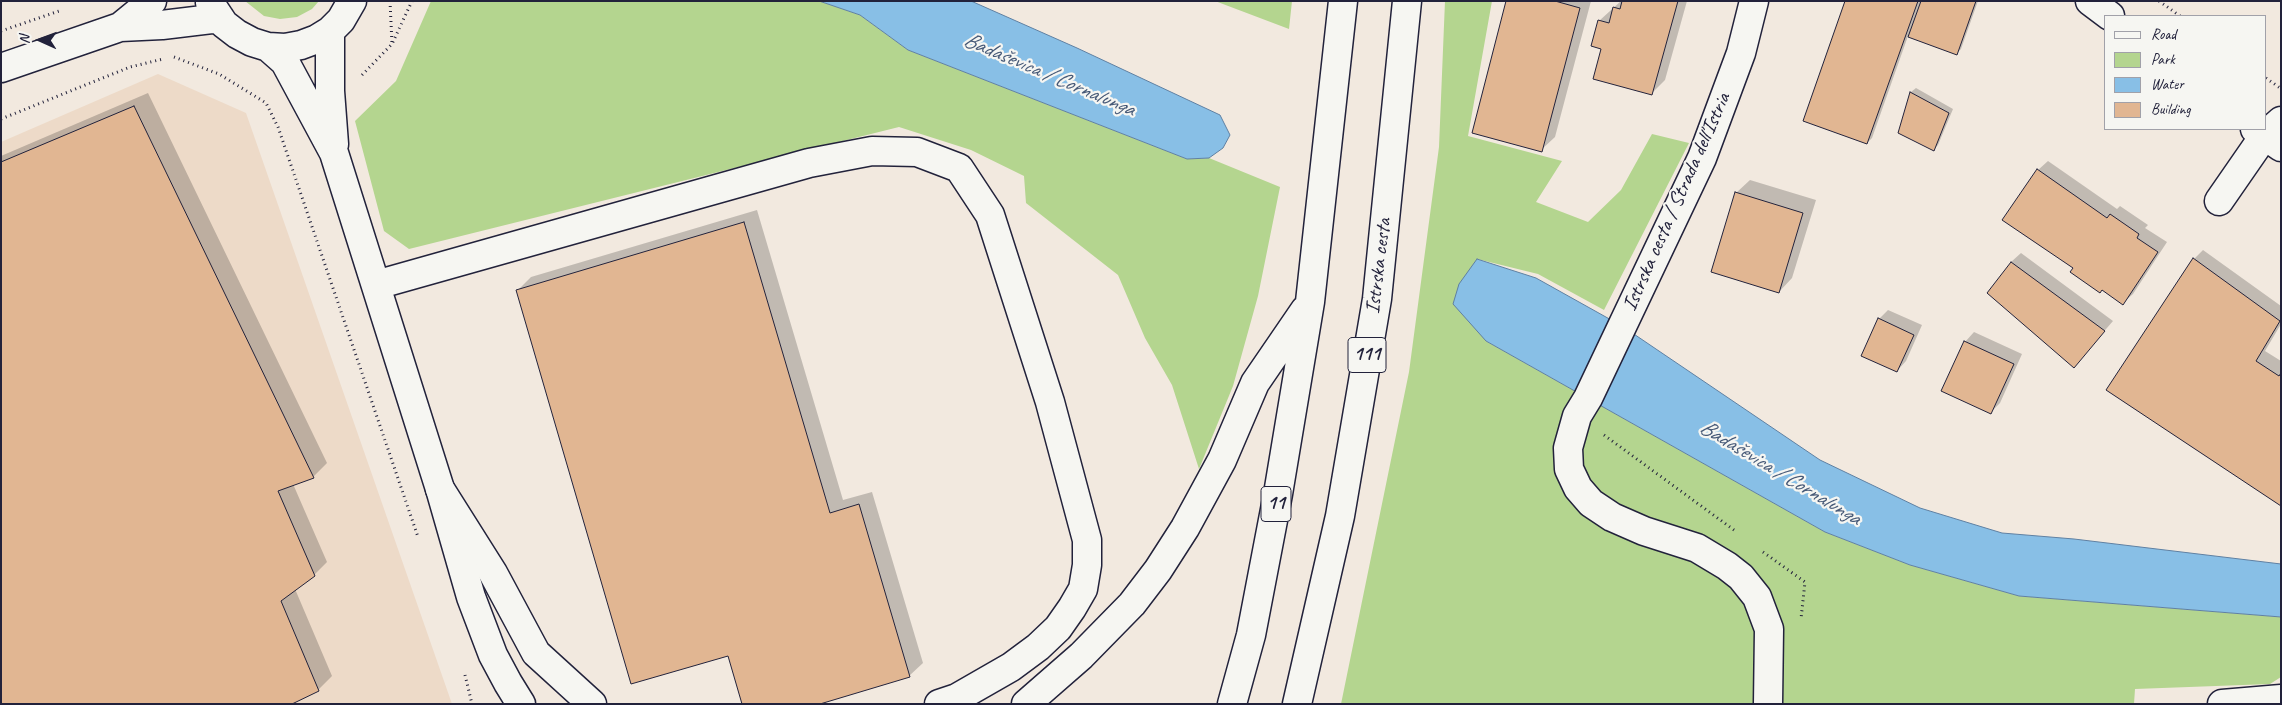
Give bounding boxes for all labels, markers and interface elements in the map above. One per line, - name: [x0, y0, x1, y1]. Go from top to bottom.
- north arrow: [15, 15, 65, 65]
- legend: [2104, 15, 2267, 130]
- text: Road: [2151, 25, 2176, 44]
- water label: Badaševica / Cornalunga: [960, 27, 1138, 123]
- text: N: [16, 35, 33, 44]
- text: Park: [2151, 50, 2175, 69]
- text: Water: [2151, 75, 2184, 94]
- street label: Istrska cesta / Strada dell'Istria: [1618, 89, 1736, 315]
- text: Building: [2151, 100, 2190, 119]
- street label: Istrska cesta: [1361, 217, 1397, 315]
- road number: 111: [1348, 338, 1386, 372]
- water label: Badaševica / Cornalunga: [1695, 415, 1865, 531]
- road number: 11: [1261, 486, 1291, 522]

